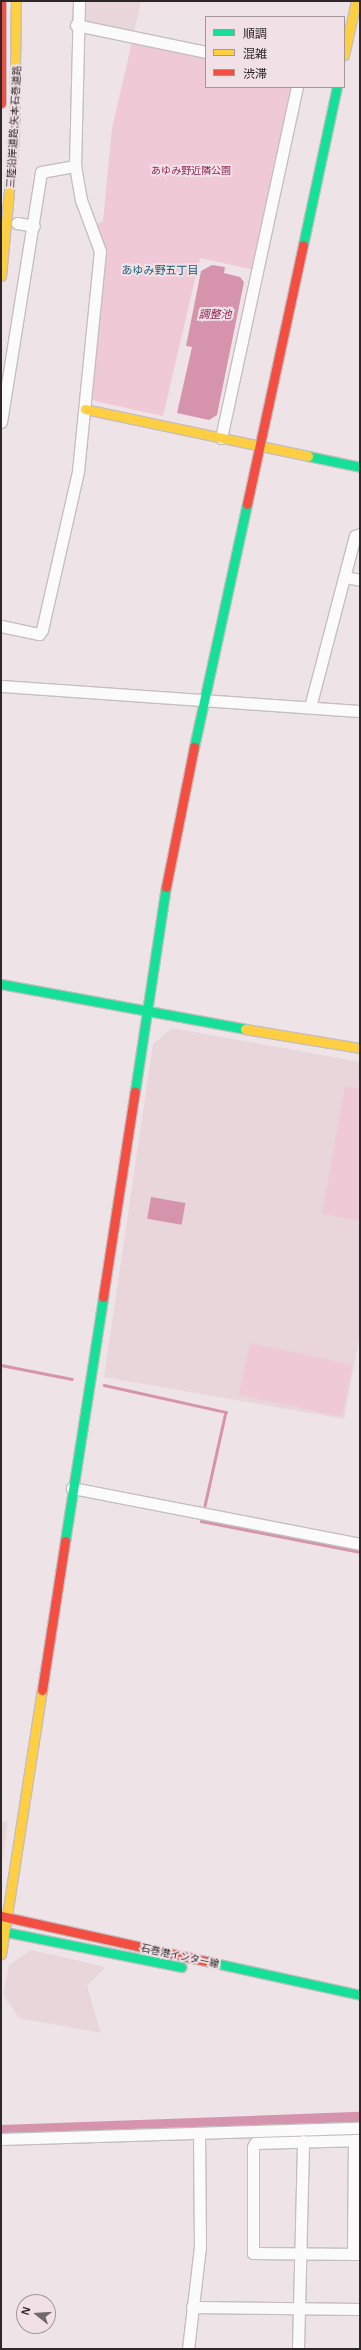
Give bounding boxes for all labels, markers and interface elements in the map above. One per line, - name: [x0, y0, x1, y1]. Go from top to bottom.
- legend: [205, 16, 345, 88]
- text: 順調: [243, 27, 267, 41]
- text: 混雑: [243, 47, 267, 61]
- street label: 三陸沿岸道路;矢本石巻道路: [5, 65, 23, 189]
- text: 渋滞: [243, 67, 267, 81]
- park label: あゆみ野近隣公園: [151, 165, 231, 177]
- district label: あゆみ野五丁目: [122, 263, 198, 277]
- water label: 調整池: [199, 307, 231, 321]
- street label: 石巻港インター線: [140, 1942, 220, 1970]
- north arrow: [16, 2294, 56, 2334]
- text: N: [19, 2305, 32, 2316]

